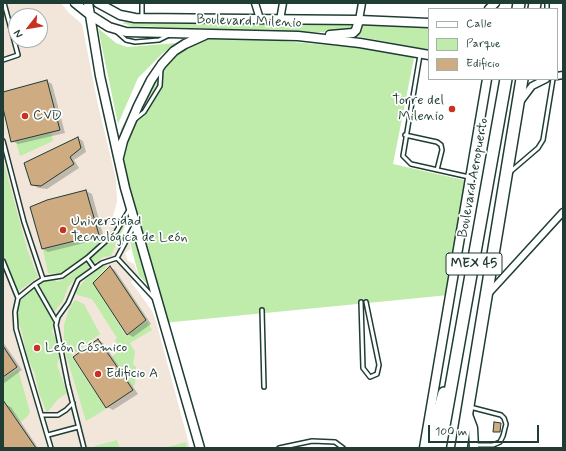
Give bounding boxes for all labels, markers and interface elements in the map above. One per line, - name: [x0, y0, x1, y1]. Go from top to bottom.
- north arrow: [8, 8, 48, 48]
- legend: [428, 8, 558, 80]
- street label: Boulevard Milenio: [196, 12, 302, 32]
- text: Calle: [466, 16, 492, 32]
- text: N: [11, 27, 26, 40]
- text: Parque: [466, 36, 501, 52]
- text: Edificio: [466, 56, 500, 72]
- place label: Torre del Milenio: [392, 93, 444, 126]
- marker: Torre del Milenio: [447, 104, 457, 114]
- place label: CVD: [33, 108, 62, 124]
- marker: CVD: [20, 111, 30, 121]
- street label: Boulevard Aeropuerto: [455, 117, 493, 239]
- place label: Universidad Tecnológica de León: [71, 214, 188, 246]
- marker: Universidad Tecnológica de León: [58, 225, 68, 235]
- road number: MEX 45: [446, 253, 502, 275]
- place label: León Cósmico: [45, 340, 127, 356]
- marker: León Cósmico: [32, 343, 42, 353]
- place label: Edificio A: [106, 366, 158, 382]
- marker: Edificio A: [93, 369, 103, 379]
- scale bar: [430, 417, 541, 443]
- text: 100 m: [435, 424, 467, 440]

